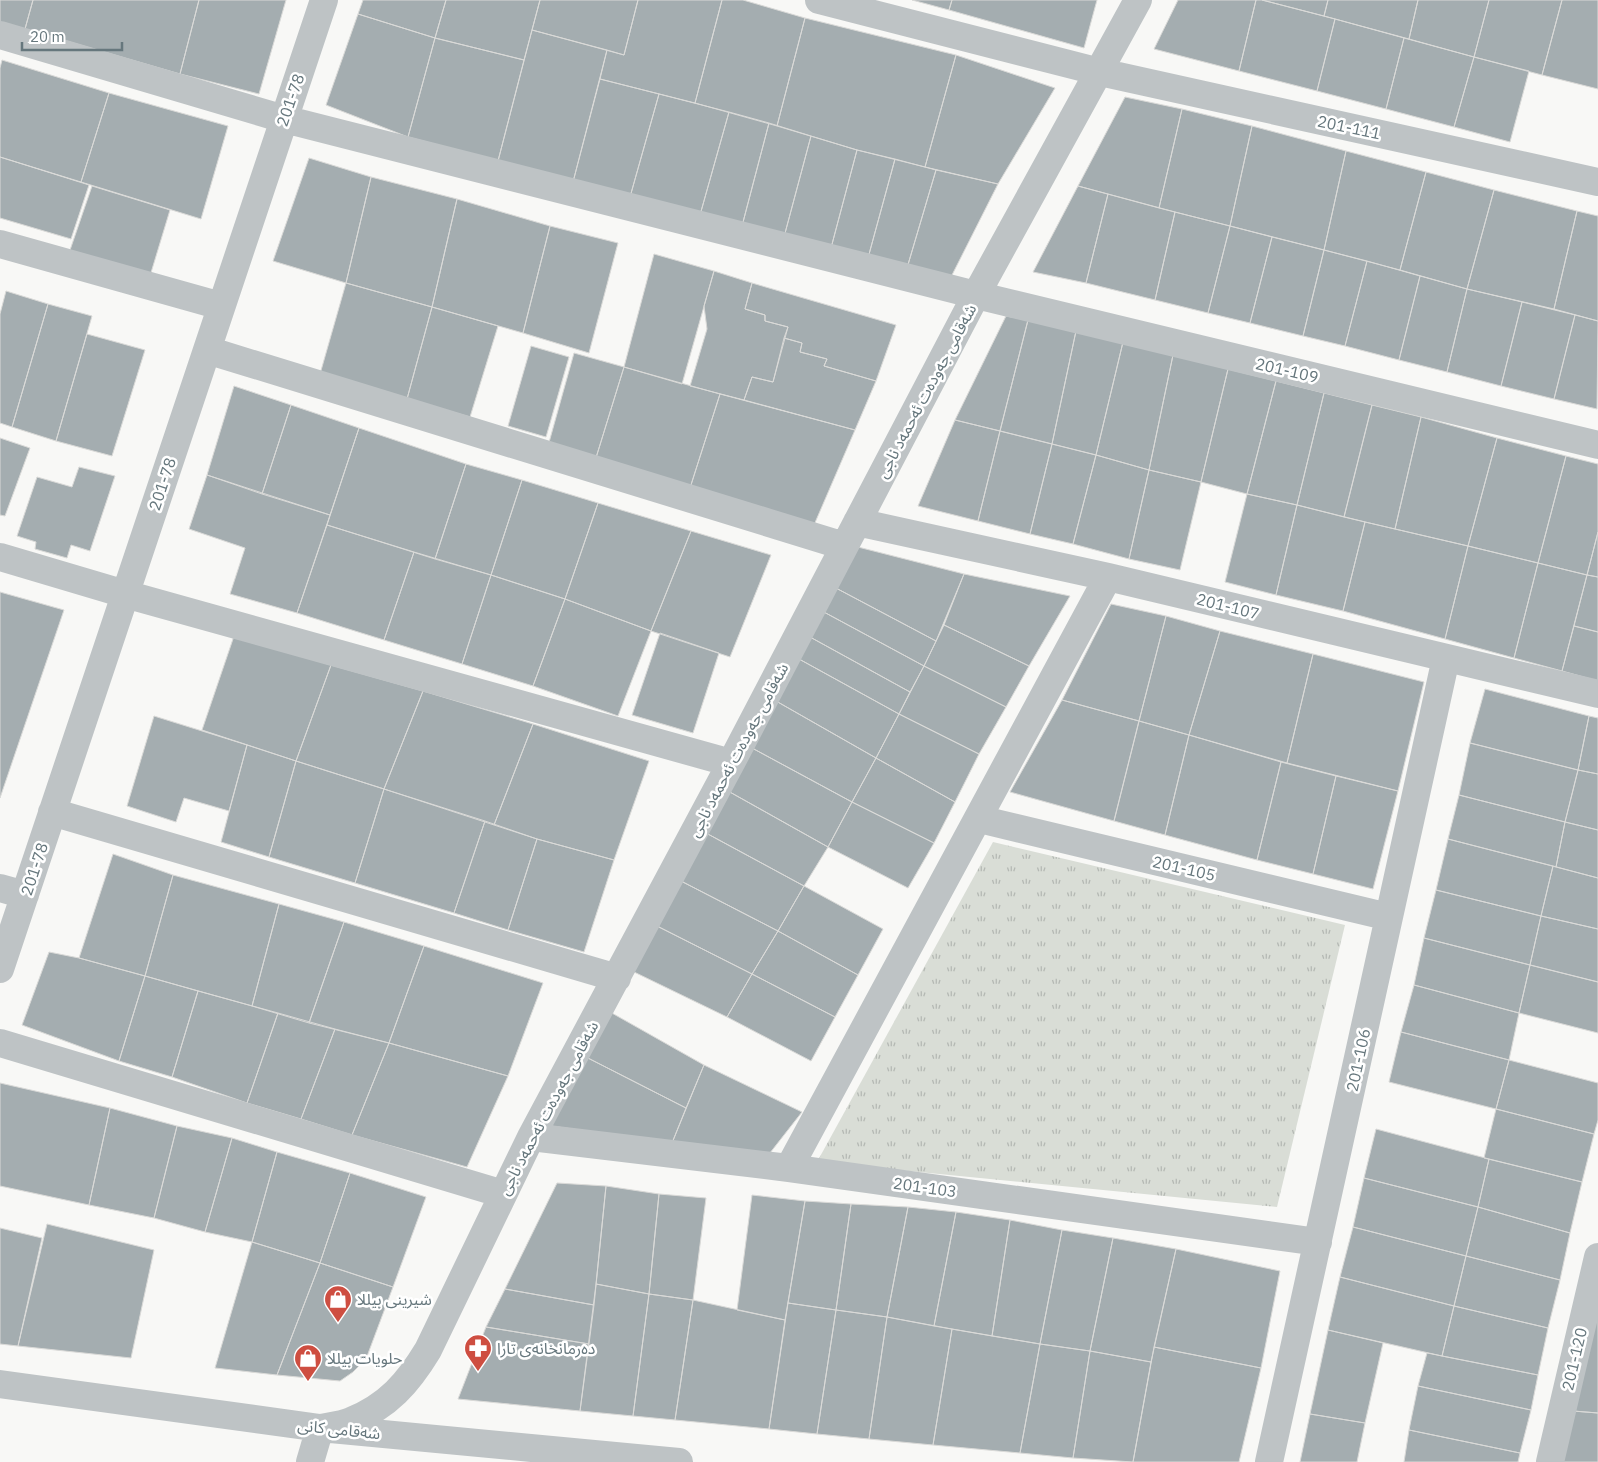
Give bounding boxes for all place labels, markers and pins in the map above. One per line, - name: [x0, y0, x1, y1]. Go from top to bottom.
- shop icon: شيرينی بیللا: [323, 1284, 353, 1323]
- place label: شيرينی بیللا: [357, 1289, 432, 1309]
- pharmacy icon: دەرمانخانەی تارا: [463, 1333, 493, 1372]
- place label: دەرمانخانەی تارا: [497, 1338, 595, 1358]
- shop icon: حلويات بيللا: [293, 1343, 323, 1382]
- place label: حلويات بيللا: [327, 1348, 403, 1368]

